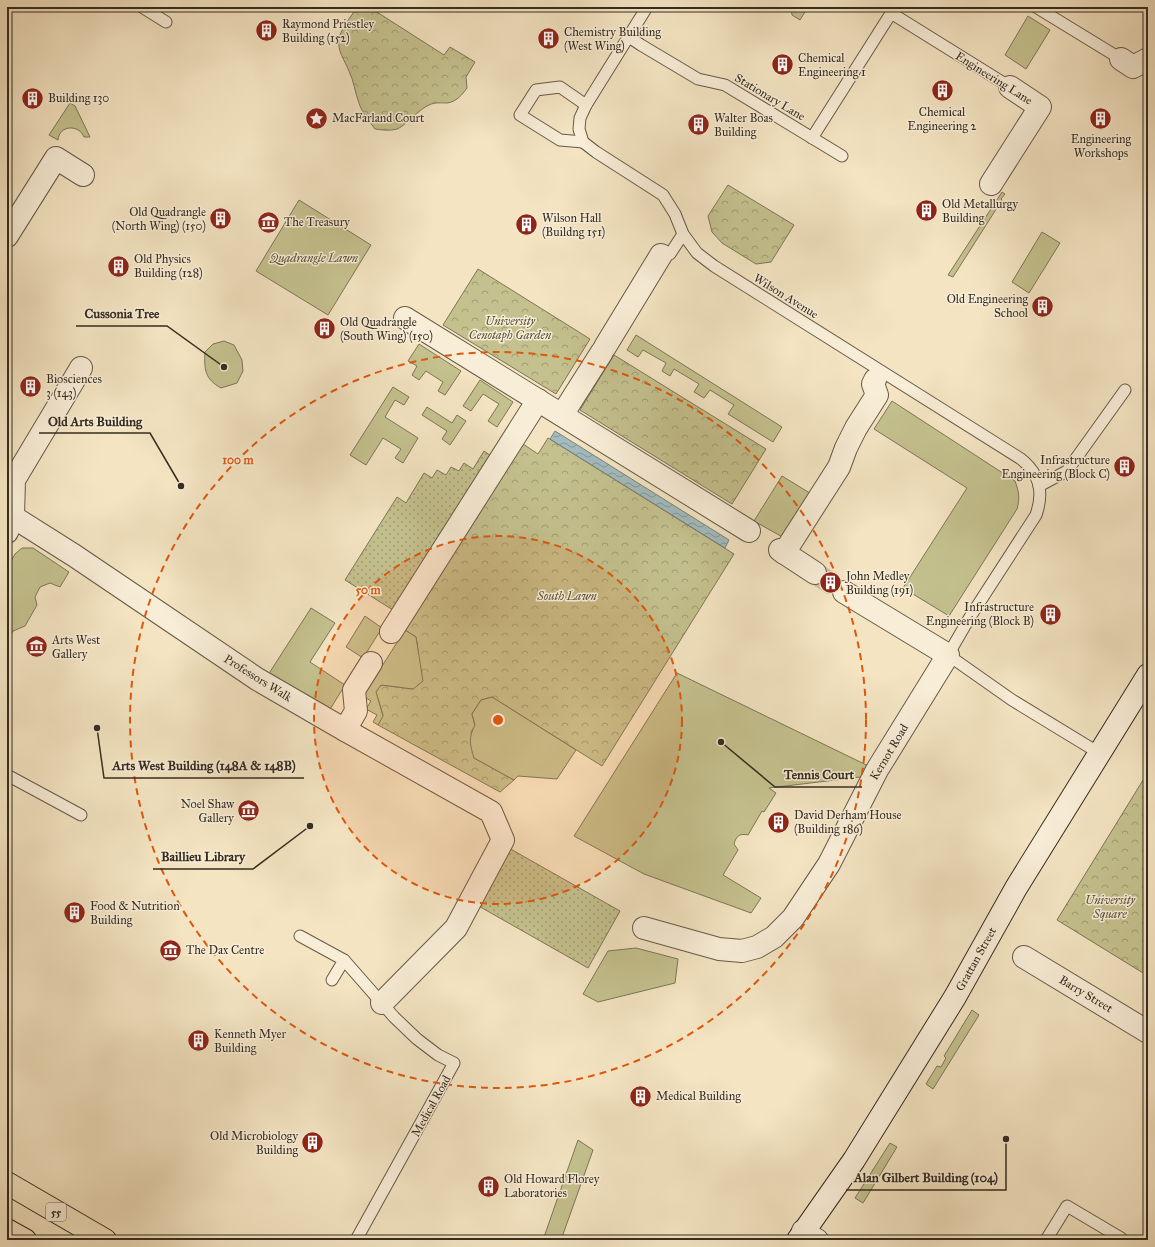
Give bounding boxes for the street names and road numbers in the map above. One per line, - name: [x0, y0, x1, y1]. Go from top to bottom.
- street label: Engineering Lane: [952, 49, 1035, 108]
- street label: Stationary Lane: [732, 71, 808, 123]
- street label: Wilson Avenue: [751, 271, 821, 321]
- street label: Professors Walk: [222, 652, 295, 705]
- street label: Kernot Road: [867, 721, 911, 783]
- street label: Grattan Street: [953, 924, 1000, 993]
- street label: Barry Street: [1057, 973, 1116, 1016]
- street label: Medical Road: [408, 1073, 454, 1139]
- road number: 55: [46, 1203, 66, 1221]

